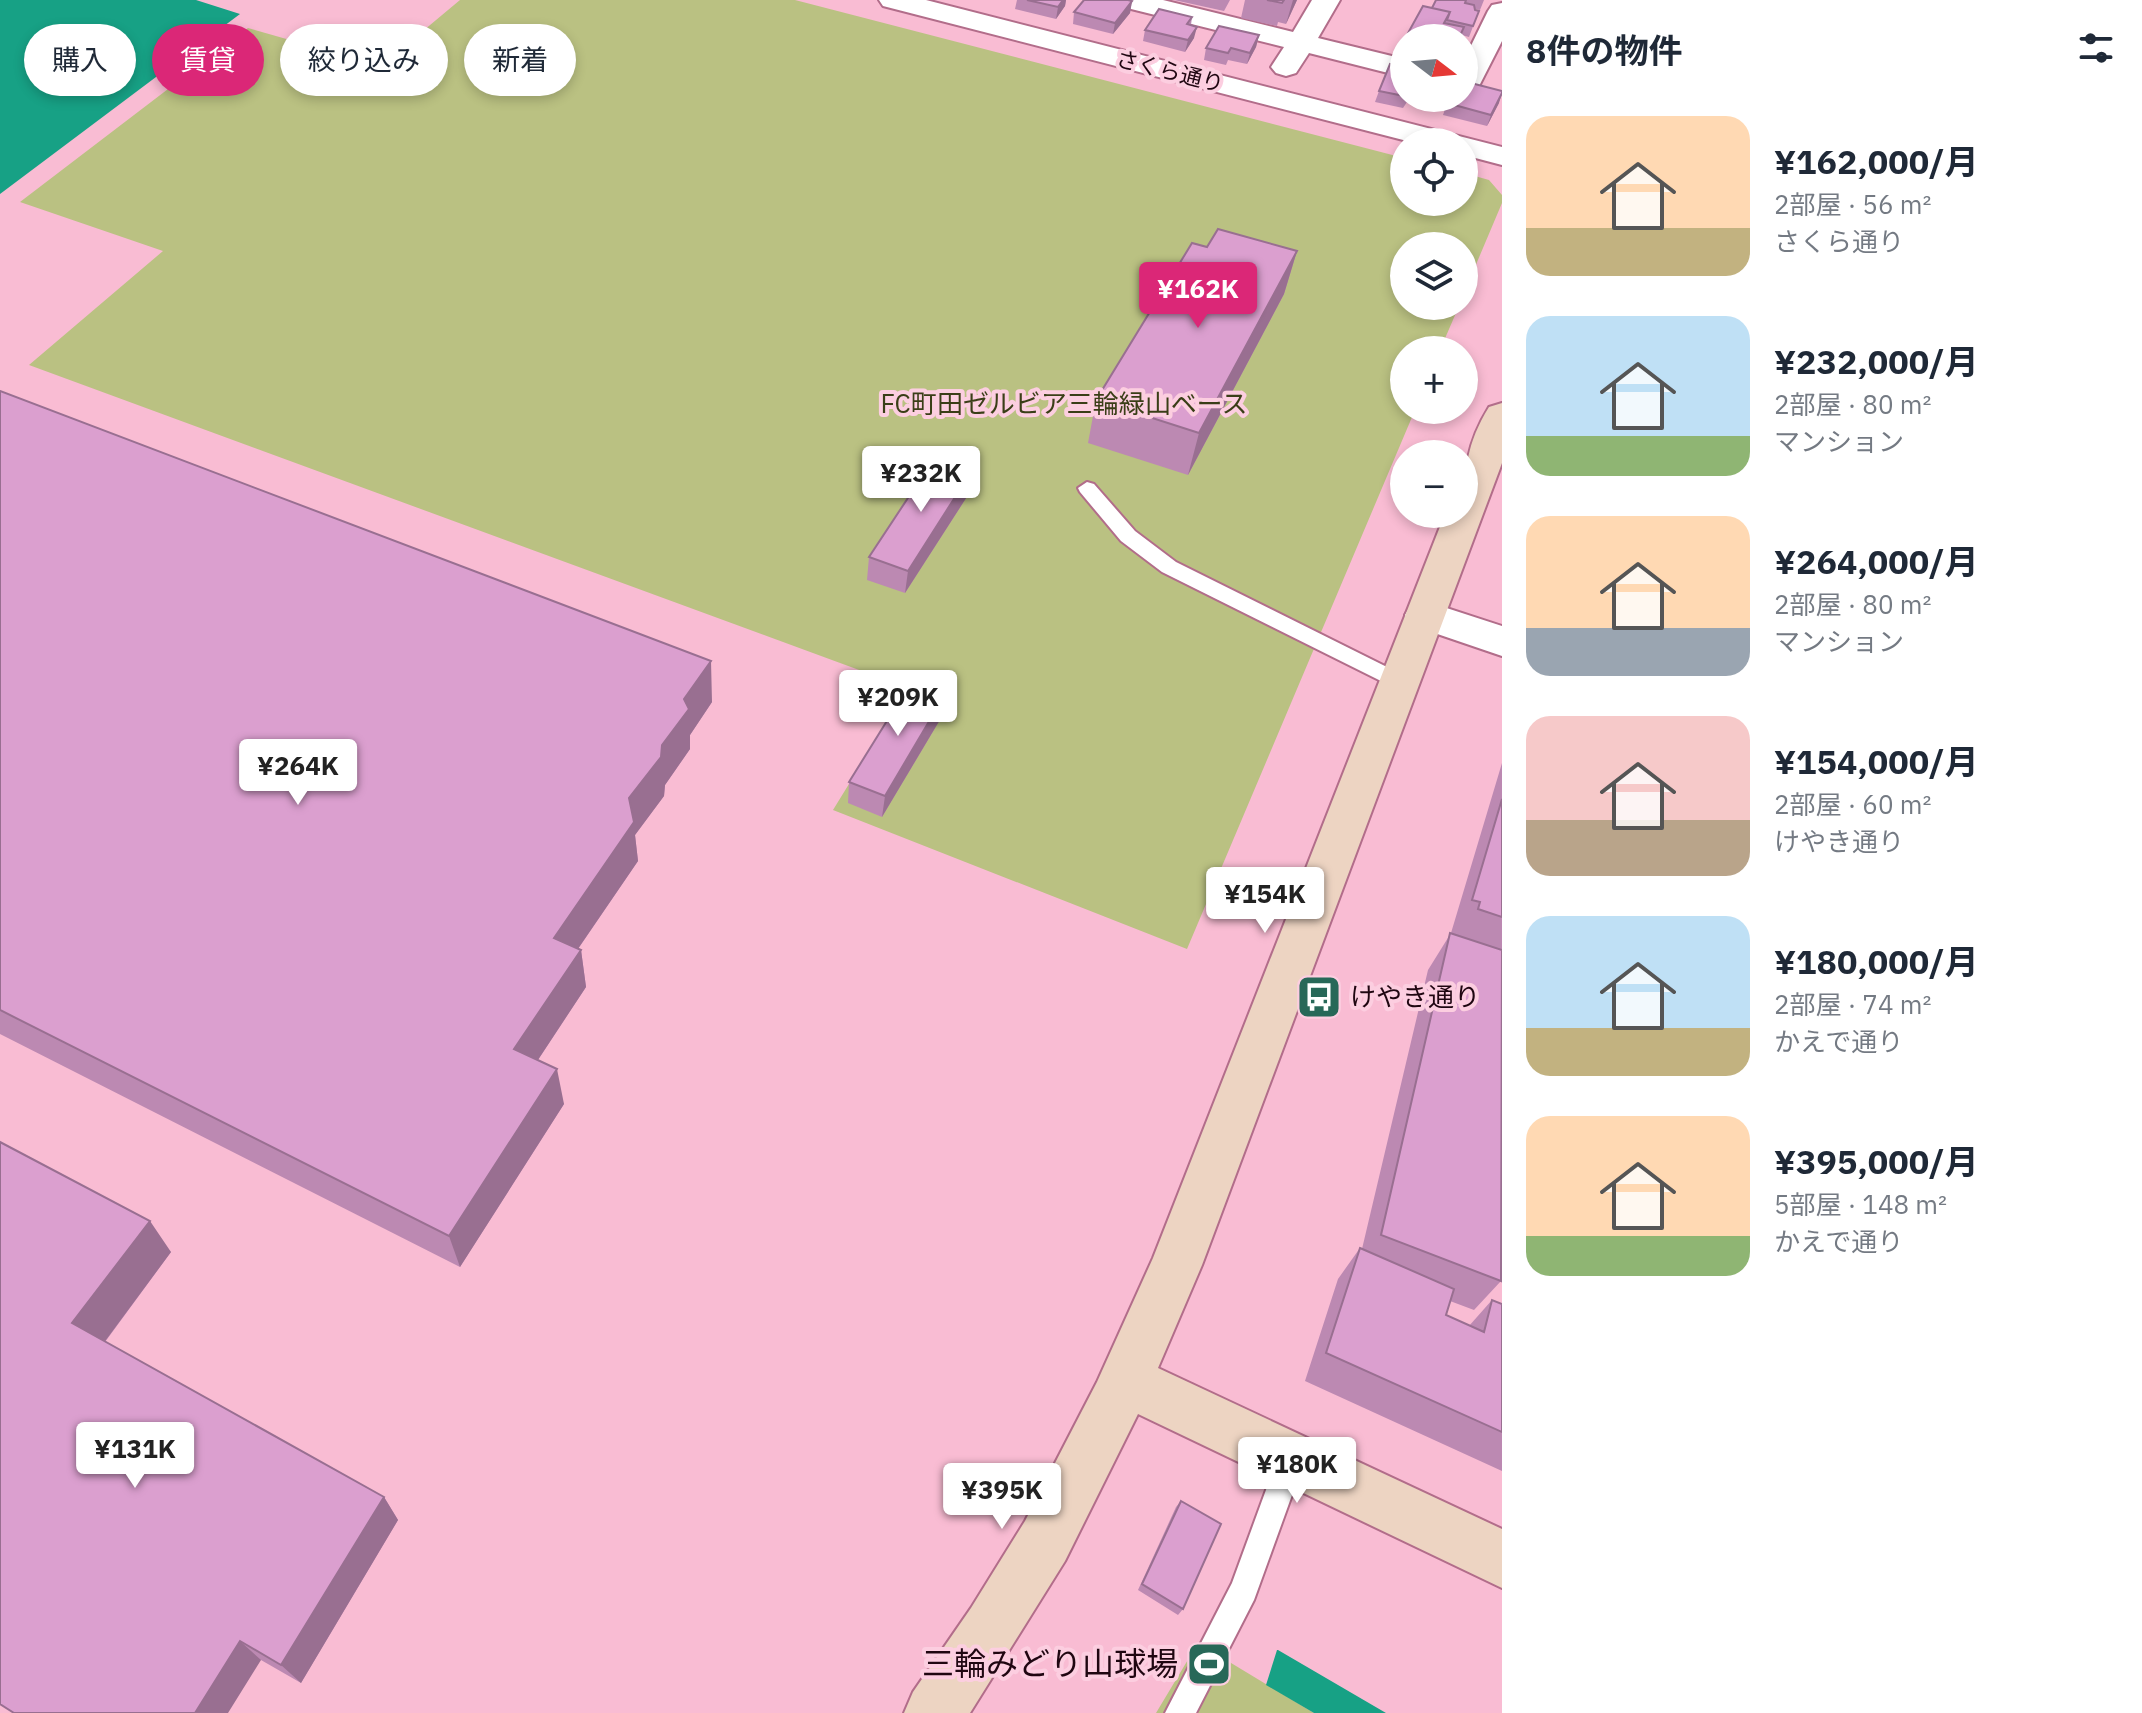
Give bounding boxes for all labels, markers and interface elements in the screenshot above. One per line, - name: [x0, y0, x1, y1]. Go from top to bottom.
- chip: 購入: [24, 24, 136, 96]
- chip: 賃貸: [152, 24, 264, 96]
- chip: 絞り込み: [280, 24, 448, 96]
- chip: 新着: [464, 24, 576, 96]
- north arrow: [1390, 24, 1478, 112]
- map controls: [1390, 24, 1478, 528]
- icon: filters: [2074, 26, 2118, 70]
- text: 8件の物件: [1526, 28, 1682, 72]
- street label: さくら通り: [1113, 43, 1227, 98]
- button: locate: [1390, 128, 1478, 216]
- text: ¥162,000/月: [1774, 139, 1979, 183]
- icon: home: [1590, 148, 1686, 244]
- text: 2部屋 · 56 m²: [1774, 187, 1931, 221]
- text: さくら通り: [1774, 224, 1904, 258]
- button: layers: [1390, 232, 1478, 320]
- pin: ¥162K: [1142, 262, 1254, 330]
- text: ¥162K: [1157, 271, 1239, 305]
- button: +: [1390, 336, 1478, 424]
- text: ¥232,000/月: [1774, 339, 1979, 383]
- icon: home: [1590, 348, 1686, 444]
- park label: FC町田ゼルビア三輪緑山ベース: [881, 386, 1247, 420]
- text: 2部屋 · 80 m²: [1774, 387, 1931, 421]
- text: マンション: [1774, 424, 1904, 458]
- button: −: [1390, 440, 1478, 528]
- pin: ¥232K: [865, 446, 977, 514]
- text: ¥232K: [880, 455, 962, 489]
- text: ¥264,000/月: [1774, 539, 1979, 583]
- icon: home: [1590, 548, 1686, 644]
- text: 2部屋 · 80 m²: [1774, 587, 1931, 621]
- text: マンション: [1774, 624, 1904, 658]
- pin: ¥209K: [842, 670, 954, 738]
- text: ¥209K: [857, 679, 939, 713]
- pin: ¥264K: [242, 739, 354, 807]
- text: ¥154,000/月: [1774, 739, 1979, 783]
- text: ¥264K: [257, 748, 339, 782]
- icon: home: [1590, 748, 1686, 844]
- text: 2部屋 · 60 m²: [1774, 787, 1931, 821]
- text: けやき通り: [1774, 824, 1904, 858]
- pin: ¥154K: [1209, 867, 1321, 935]
- text: ¥154K: [1224, 876, 1306, 910]
- text: ¥180,000/月: [1774, 939, 1979, 983]
- icon: home: [1590, 948, 1686, 1044]
- bus stop icon: けやき通り: [1295, 973, 1343, 1021]
- place label: けやき通り: [1350, 979, 1480, 1013]
- text: 2部屋 · 74 m²: [1774, 987, 1931, 1021]
- text: かえで通り: [1774, 1024, 1903, 1058]
- text: ¥395,000/月: [1774, 1139, 1979, 1183]
- icon: home: [1590, 1148, 1686, 1244]
- text: 5部屋 · 148 m²: [1774, 1187, 1947, 1221]
- text: かえで通り: [1774, 1224, 1903, 1258]
- pin: ¥131K: [79, 1422, 191, 1490]
- text: ¥131K: [94, 1431, 176, 1465]
- pin: ¥180K: [1241, 1437, 1353, 1505]
- text: ¥180K: [1256, 1446, 1338, 1480]
- pin: ¥395K: [946, 1463, 1058, 1531]
- text: ¥395K: [961, 1472, 1043, 1506]
- sports icon: 三輪みどり山球場: [1185, 1640, 1233, 1688]
- place label: 三輪みどり山球場: [922, 1642, 1178, 1684]

